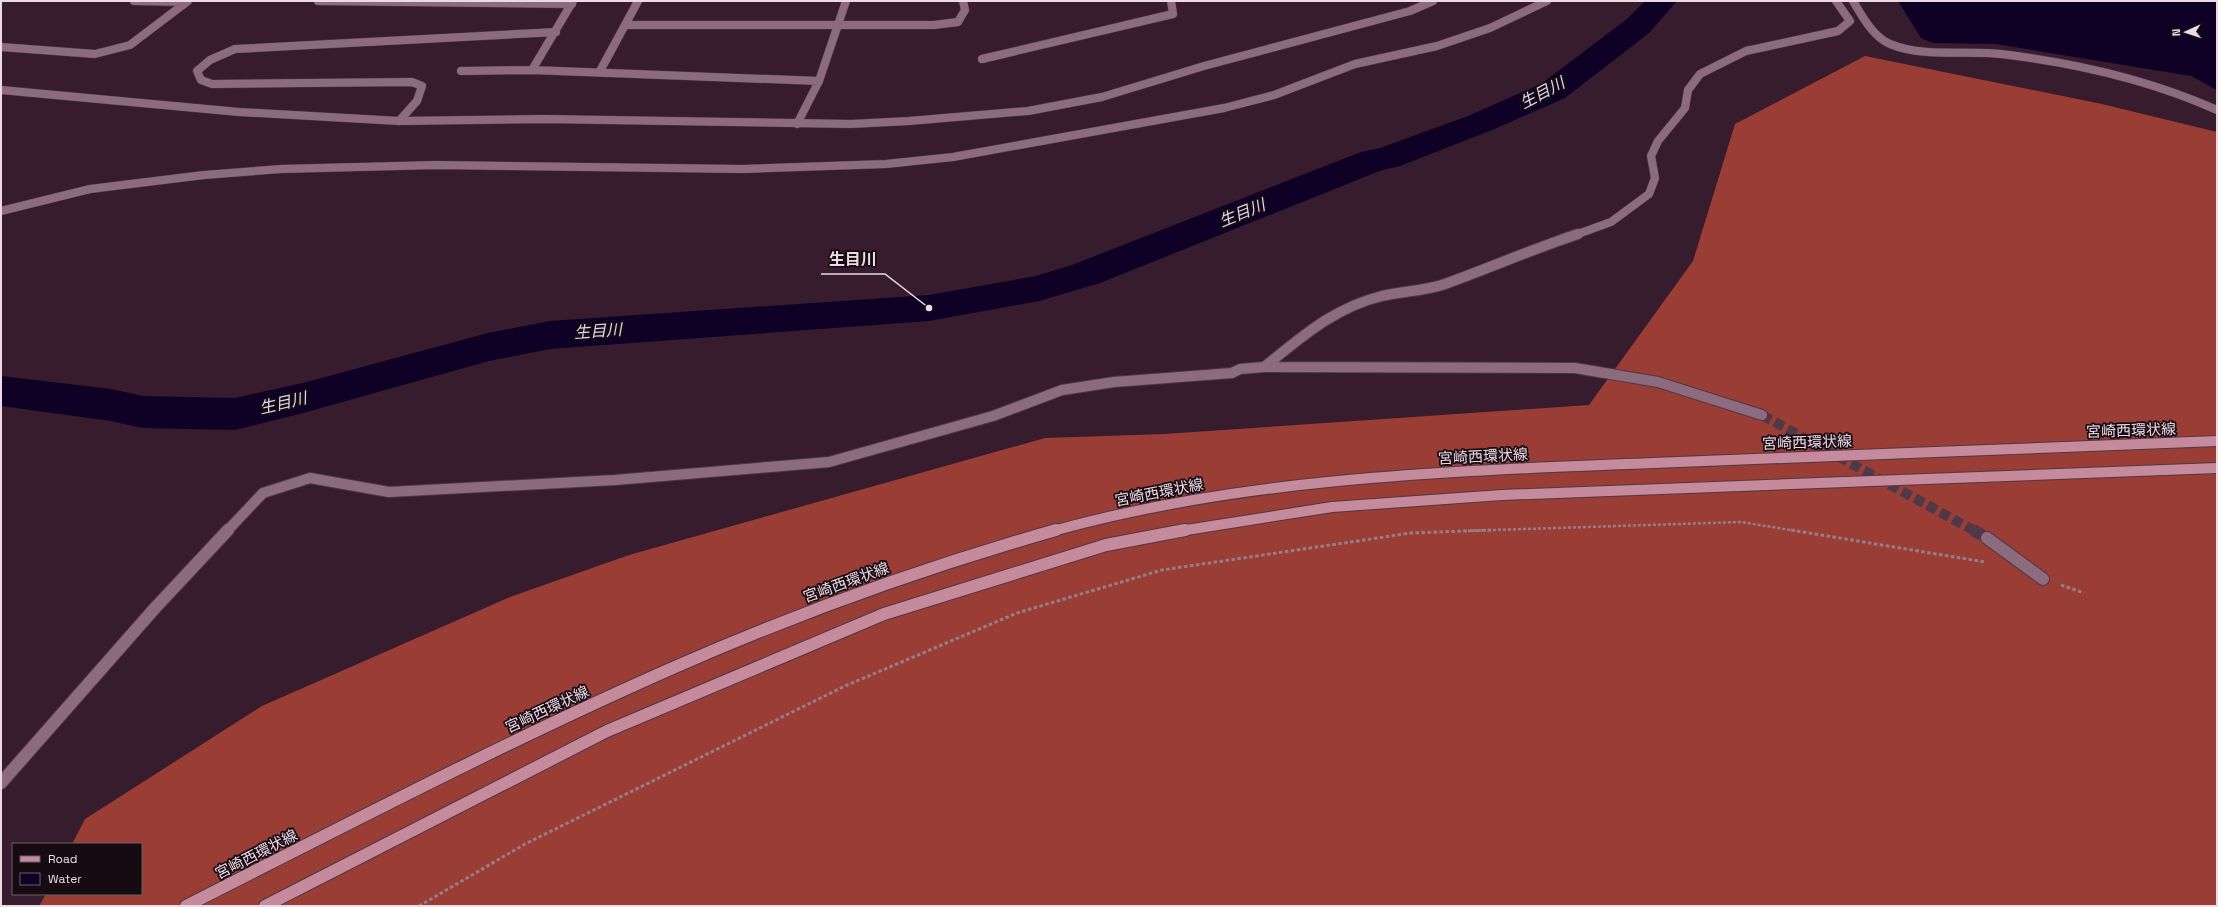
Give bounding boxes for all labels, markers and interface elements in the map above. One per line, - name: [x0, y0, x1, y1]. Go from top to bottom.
- north arrow: [2166, 12, 2206, 52]
- text: N: [2169, 28, 2183, 37]
- water label: 生目川: [1516, 72, 1570, 114]
- water label: 生目川: [1216, 194, 1270, 232]
- callout: 生目川: [821, 246, 885, 274]
- text: 生目川: [829, 249, 877, 270]
- water label: 生目川: [573, 319, 625, 343]
- water label: 生目川: [257, 387, 311, 419]
- street label: 宮崎西環状線: [2086, 419, 2176, 441]
- street label: 宮崎西環状線: [1762, 431, 1852, 453]
- street label: 宮崎西環状線: [1438, 444, 1528, 468]
- street label: 宮崎西環状線: [1113, 474, 1205, 510]
- street label: 宮崎西環状線: [800, 558, 892, 606]
- street label: 宮崎西環状線: [502, 681, 592, 737]
- street label: 宮崎西環状線: [212, 825, 300, 883]
- legend: [12, 843, 142, 895]
- text: Road: [48, 851, 77, 867]
- text: Water: [48, 871, 82, 887]

